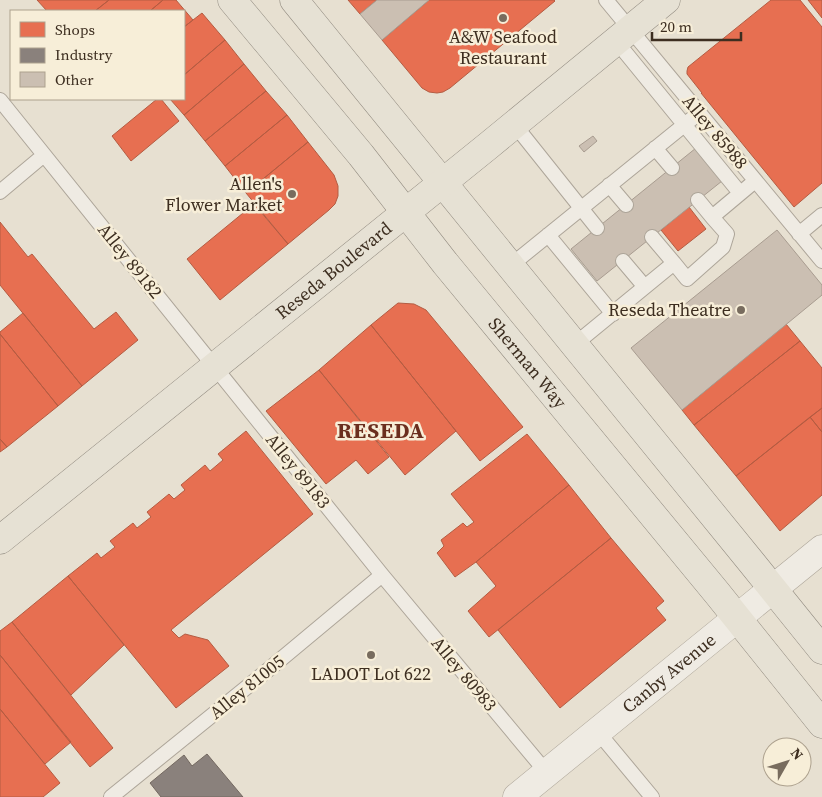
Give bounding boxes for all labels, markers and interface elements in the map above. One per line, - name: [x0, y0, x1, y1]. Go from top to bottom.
- legend: [10, 10, 185, 100]
- scale bar: [652, 10, 741, 42]
- marker: A&W Seafood Restaurant: [497, 12, 509, 24]
- text: 20 m: [660, 16, 692, 37]
- text: Shops: [55, 19, 95, 40]
- place label: A&W Seafood Restaurant: [449, 24, 557, 70]
- text: Industry: [55, 44, 113, 65]
- text: Other: [55, 69, 94, 90]
- street label: Alley 85988: [677, 89, 754, 174]
- place label: Allen's Flower Market: [165, 171, 282, 217]
- marker: Allen's Flower Market: [286, 188, 298, 200]
- street label: Reseda Boulevard: [270, 216, 397, 325]
- street label: Alley 89182: [92, 218, 168, 304]
- place label: Reseda Theatre: [608, 297, 731, 322]
- marker: Reseda Theatre: [735, 304, 747, 316]
- street label: Sherman Way: [483, 312, 573, 414]
- district label: RESEDA: [337, 415, 425, 445]
- street label: Alley 89183: [260, 428, 336, 514]
- street label: Canby Avenue: [617, 627, 721, 719]
- street label: Alley 80983: [426, 631, 503, 716]
- street label: Alley 81005: [204, 649, 290, 725]
- marker: LADOT Lot 622: [365, 649, 377, 661]
- place label: LADOT Lot 622: [311, 661, 431, 686]
- north arrow: [762, 737, 812, 787]
- text: N: [786, 744, 808, 764]

